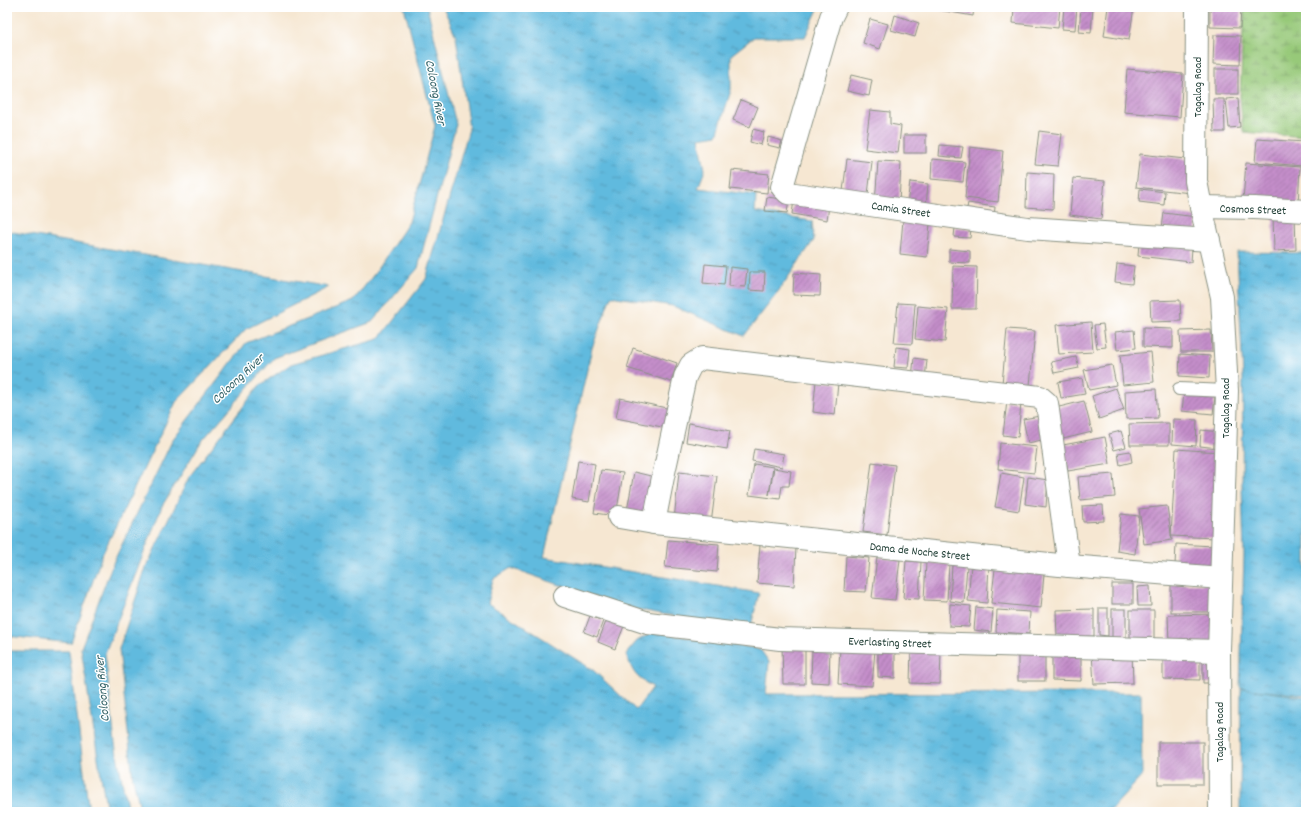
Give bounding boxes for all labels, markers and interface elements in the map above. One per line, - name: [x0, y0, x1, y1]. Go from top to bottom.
- street label: Tagalag Road: [1190, 57, 1207, 117]
- water label: Coloong River: [419, 58, 451, 129]
- street label: Camia Street: [870, 198, 932, 223]
- street label: Cosmos Street: [1219, 201, 1287, 220]
- water label: Coloong River: [208, 349, 271, 409]
- street label: Tagalag Road: [1218, 378, 1235, 438]
- street label: Dama de Noche Street: [869, 539, 971, 566]
- street label: Everlasting Street: [848, 634, 932, 653]
- water label: Coloong River: [91, 653, 116, 723]
- street label: Tagalag Road: [1212, 702, 1229, 762]

